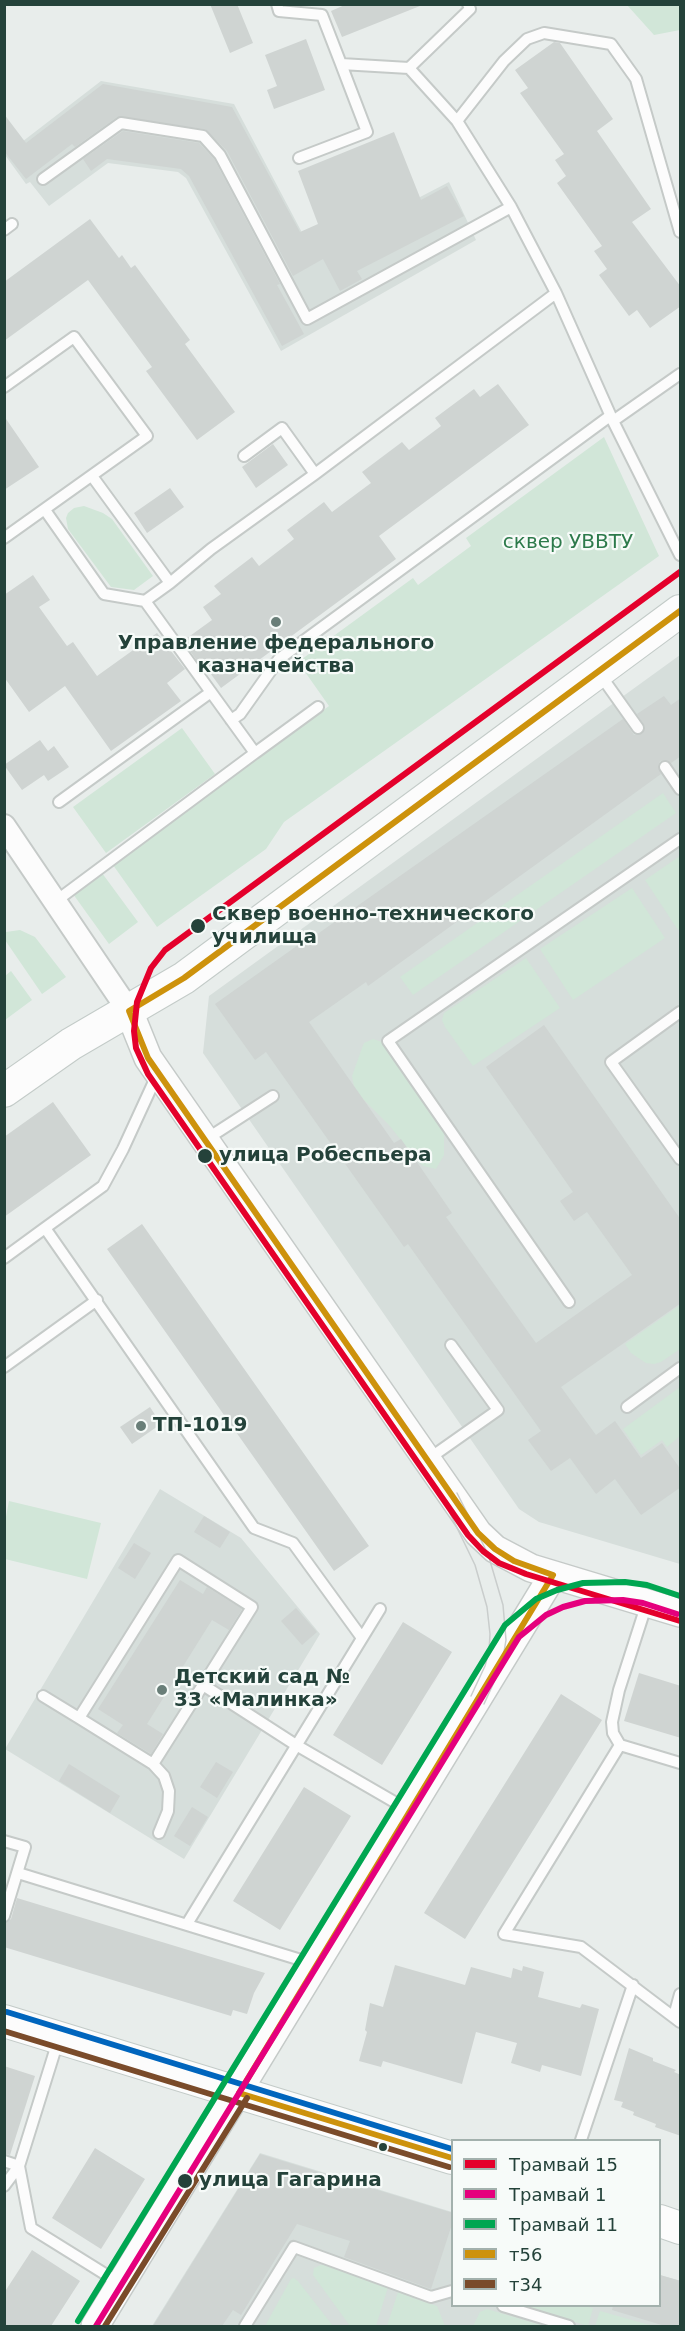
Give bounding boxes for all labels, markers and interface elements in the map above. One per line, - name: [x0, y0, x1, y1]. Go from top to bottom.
- park label: сквер УВВТУ: [503, 531, 633, 555]
- marker: Управление федерального казначейства: [269, 615, 283, 629]
- place label: Управление федерального казначейства: [118, 632, 434, 679]
- place label: Сквер военно-технического училища: [212, 903, 534, 950]
- marker: Сквер военно-технического училища: [189, 917, 207, 935]
- place label: улица Робеспьера: [219, 1144, 432, 1168]
- marker: улица Робеспьера: [196, 1147, 214, 1165]
- place label: ТП-1019: [153, 1414, 247, 1438]
- marker: ТП-1019: [134, 1419, 148, 1433]
- place label: Детский сад № 33 «Малинка»: [174, 1666, 350, 1713]
- marker: Детский сад № 33 «Малинка»: [155, 1683, 169, 1697]
- legend: [451, 2139, 661, 2307]
- unlabelled marker: [377, 2141, 389, 2153]
- text: Трамвай 15: [509, 2154, 618, 2175]
- place label: улица Гагарина: [199, 2169, 382, 2193]
- marker: улица Гагарина: [176, 2172, 194, 2190]
- text: Трамвай 1: [509, 2184, 607, 2205]
- text: Трамвай 11: [509, 2214, 618, 2235]
- text: т56: [509, 2244, 542, 2265]
- text: т34: [509, 2274, 542, 2295]

